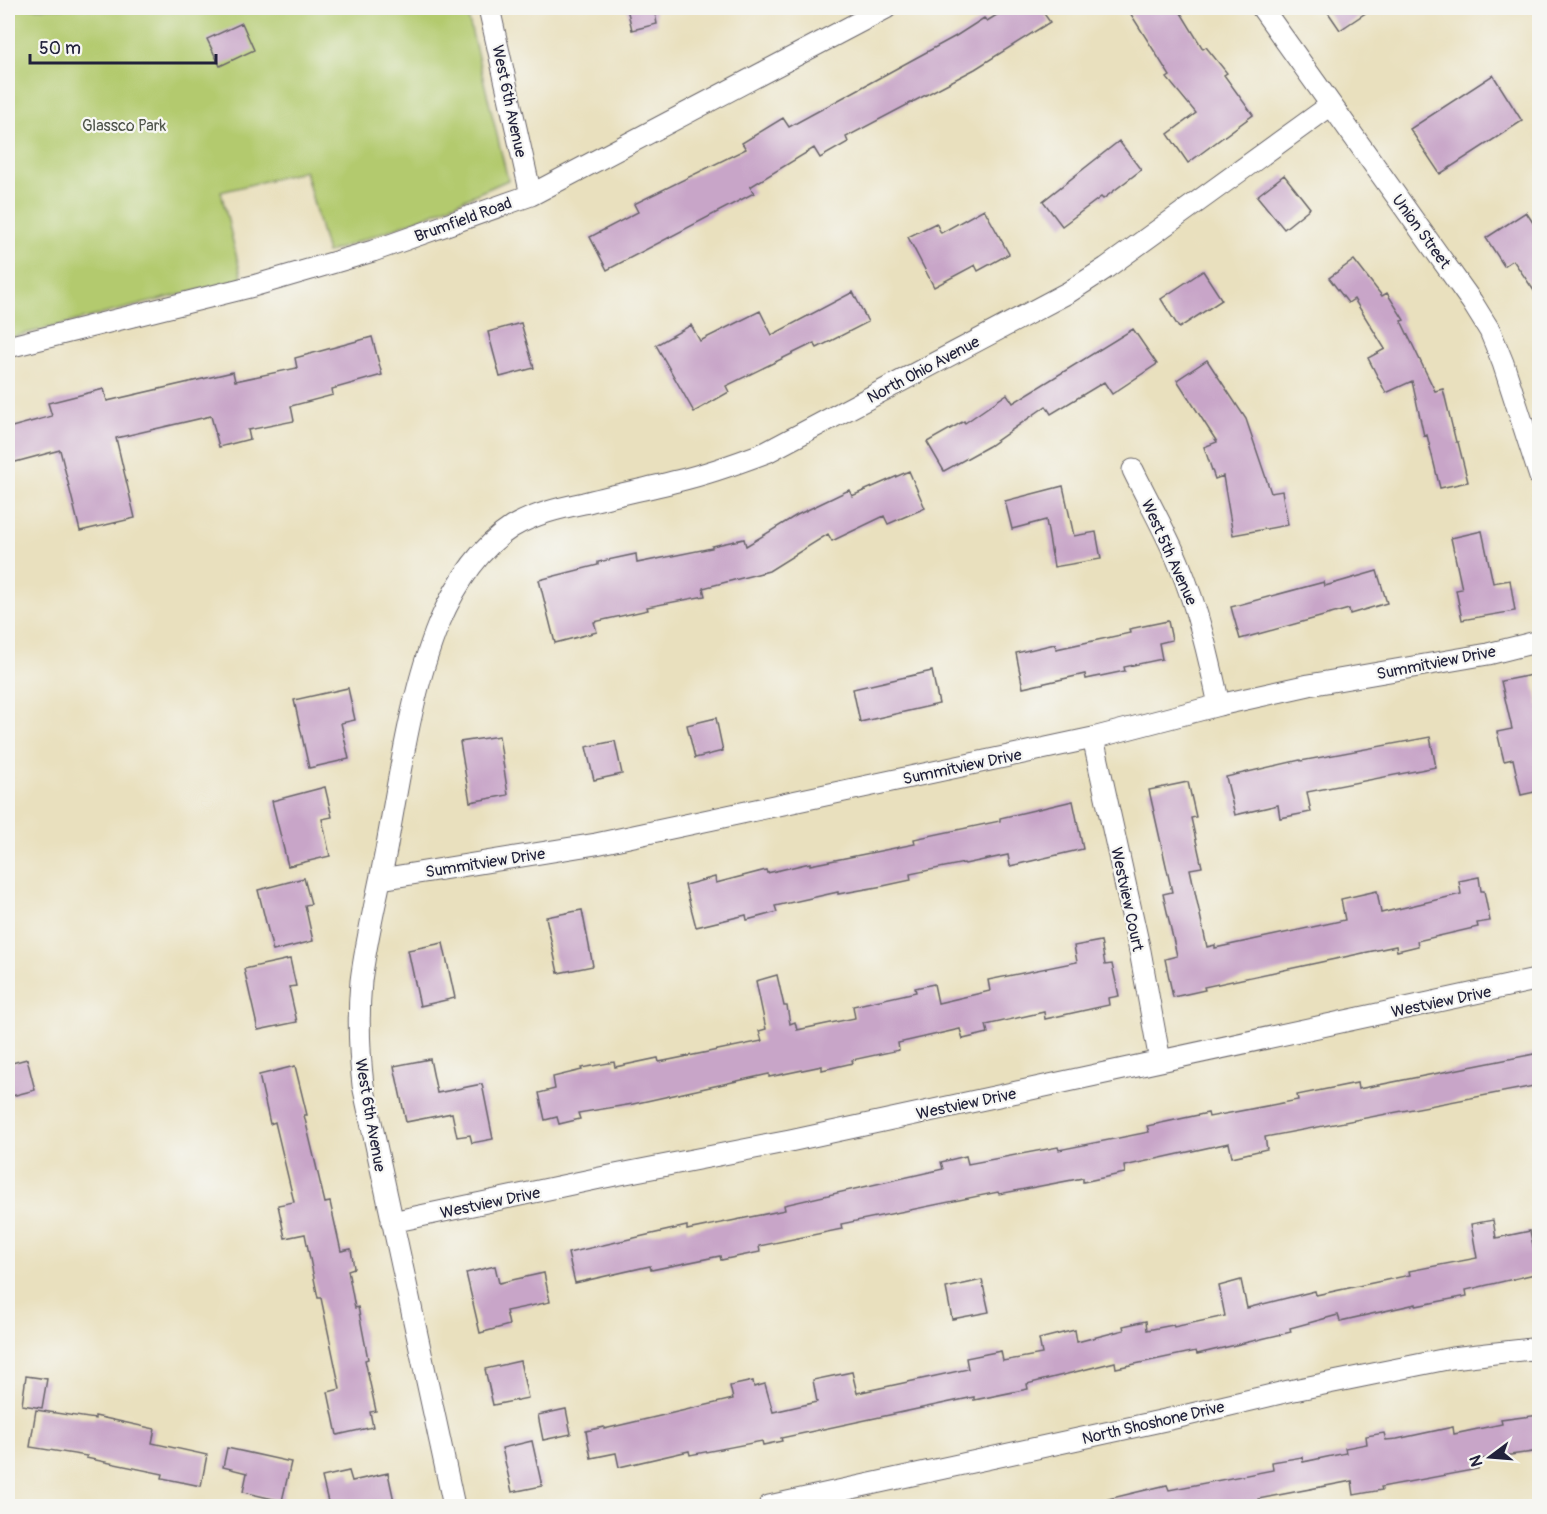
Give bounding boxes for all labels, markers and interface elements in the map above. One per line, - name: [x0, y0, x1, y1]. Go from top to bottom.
- scale bar: [30, 27, 216, 65]
- text: 50 m: [39, 37, 81, 60]
- street label: West 6th Avenue: [487, 43, 531, 159]
- park label: Glassco Park: [82, 116, 166, 136]
- street label: Union Street: [1388, 191, 1455, 273]
- street label: Brumfield Road: [412, 193, 515, 247]
- street label: North Ohio Avenue: [864, 332, 983, 408]
- street label: West 5th Avenue: [1137, 496, 1201, 609]
- street label: Summitview Drive: [1375, 642, 1498, 684]
- street label: Summitview Drive: [901, 745, 1024, 789]
- street label: Summitview Drive: [424, 844, 547, 882]
- street label: Westview Court: [1106, 845, 1148, 954]
- street label: Westview Drive: [1389, 982, 1493, 1022]
- street label: West 6th Avenue: [350, 1057, 390, 1173]
- street label: Westview Drive: [914, 1084, 1018, 1124]
- street label: Westview Drive: [438, 1183, 542, 1223]
- street label: North Shoshone Drive: [1080, 1397, 1227, 1449]
- north arrow: [1460, 1427, 1520, 1487]
- text: N: [1465, 1453, 1488, 1469]

